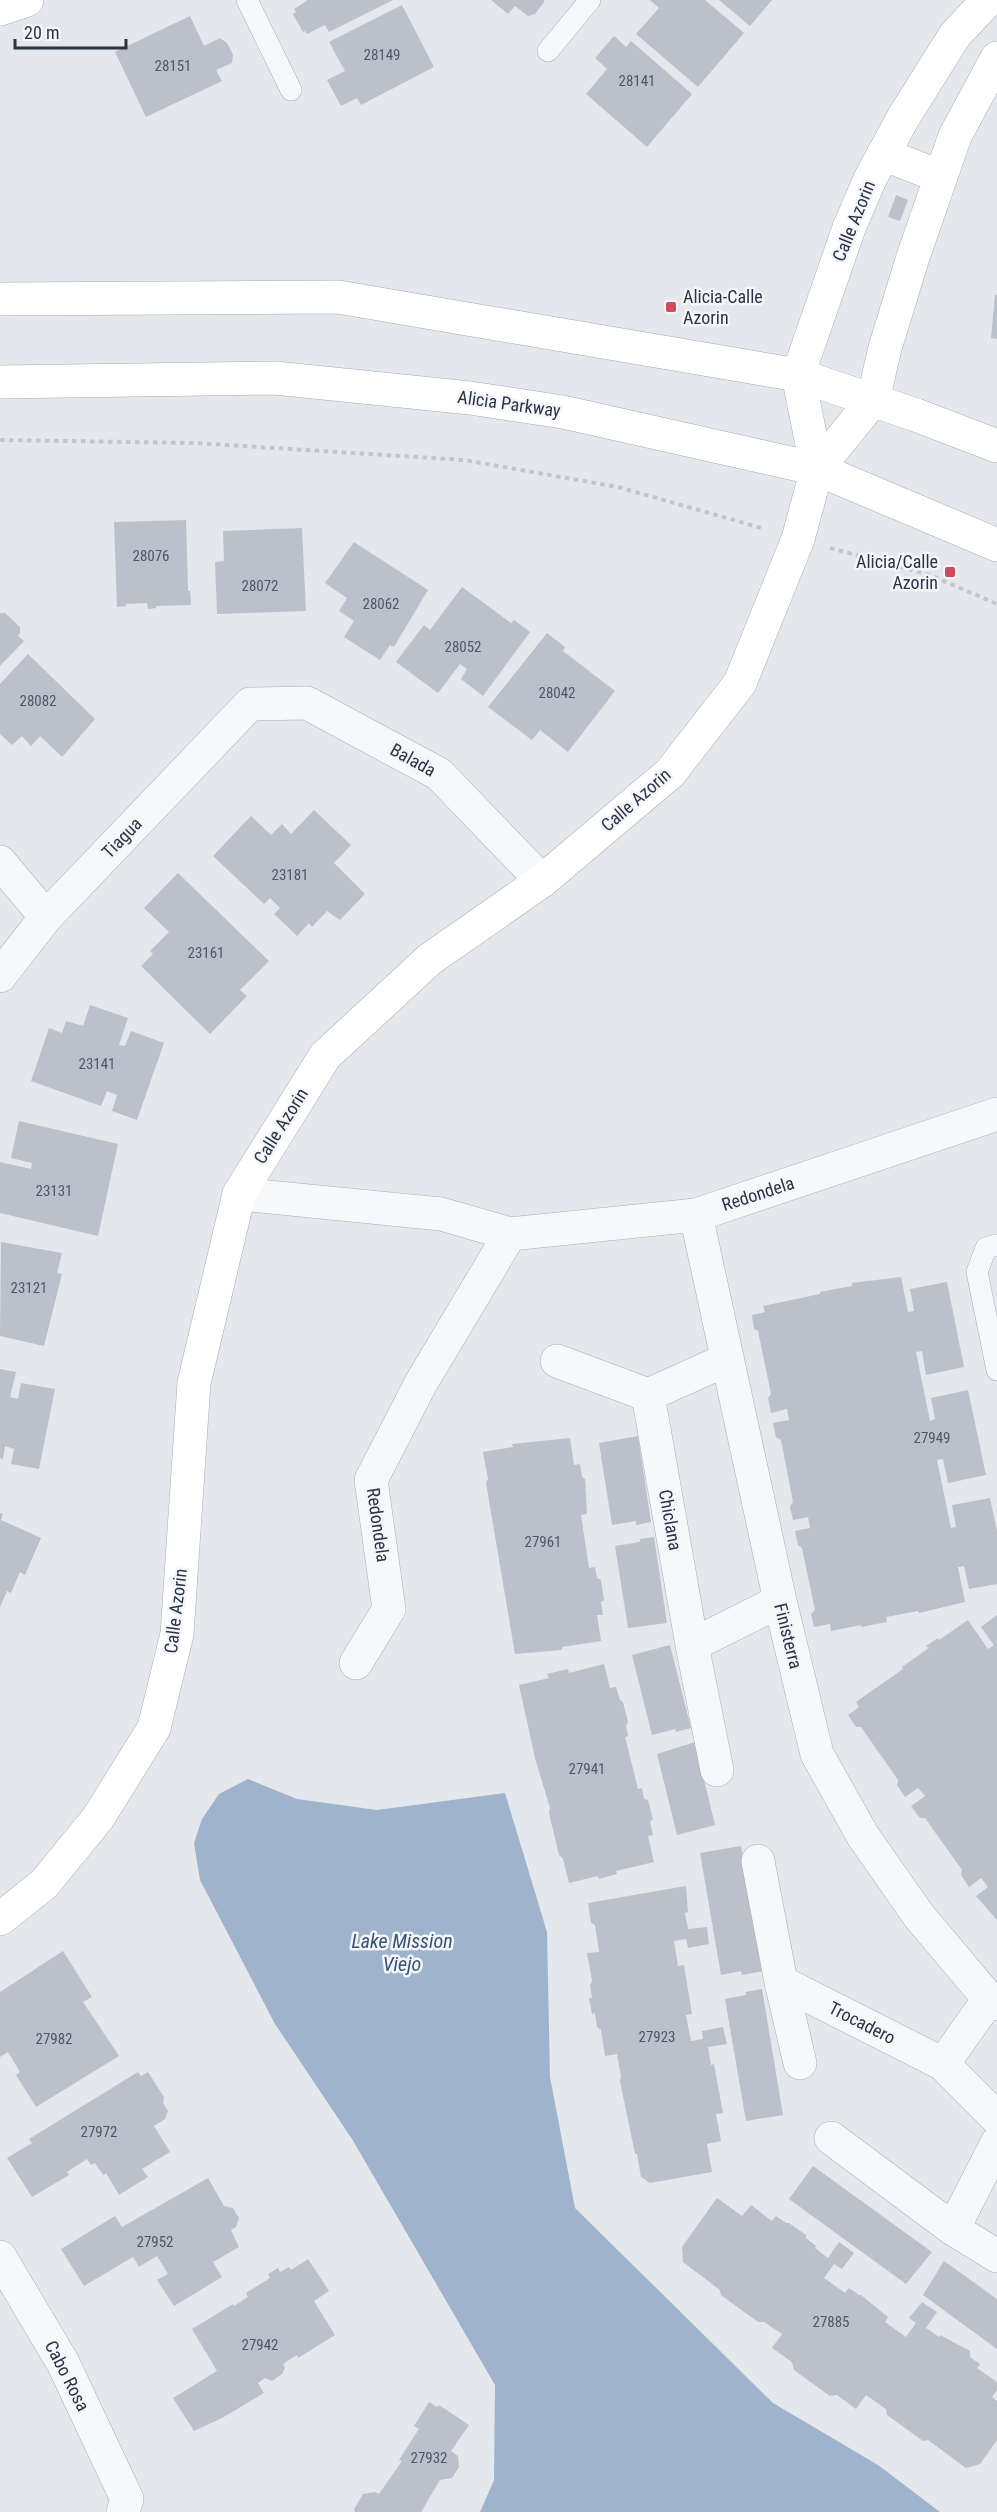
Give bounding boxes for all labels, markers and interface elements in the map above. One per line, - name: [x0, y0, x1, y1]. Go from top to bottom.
- scale bar: [15, 12, 126, 50]
- text: 20 m: [24, 22, 59, 43]
- house number: 28149: [363, 46, 401, 64]
- house number: 28151: [154, 57, 192, 75]
- house number: 28141: [618, 72, 656, 90]
- street label: Calle Azorin: [828, 177, 879, 264]
- place label: Alicia-Calle Azorin: [683, 286, 763, 328]
- marker: Alicia-Calle Azorin: [664, 300, 678, 314]
- street label: Alicia Parkway: [456, 386, 562, 421]
- house number: 28076: [132, 547, 170, 565]
- place label: Alicia/Calle Azorin: [856, 551, 938, 593]
- marker: Alicia/Calle Azorin: [943, 565, 957, 579]
- house number: 28072: [241, 577, 279, 595]
- house number: 28062: [362, 595, 400, 613]
- house number: 28052: [444, 638, 482, 656]
- house number: 28042: [538, 684, 576, 702]
- house number: 28082: [19, 692, 57, 710]
- street label: Balada: [387, 739, 440, 781]
- street label: Calle Azorin: [597, 764, 675, 836]
- street label: Tiagua: [97, 813, 146, 862]
- house number: 23181: [271, 866, 309, 884]
- house number: 23161: [187, 944, 225, 962]
- house number: 23141: [78, 1055, 116, 1073]
- street label: Calle Azorin: [249, 1084, 312, 1167]
- street label: Redondela: [719, 1172, 797, 1215]
- house number: 23131: [35, 1182, 73, 1200]
- house number: 23121: [10, 1279, 48, 1297]
- house number: 27949: [913, 1429, 951, 1447]
- street label: Redondela: [363, 1486, 394, 1563]
- street label: Chiclana: [655, 1488, 686, 1552]
- house number: 27961: [524, 1533, 562, 1551]
- street label: Calle Azorin: [160, 1567, 191, 1655]
- street label: Finisterra: [770, 1601, 807, 1671]
- house number: 27941: [568, 1760, 606, 1778]
- water label: Lake Mission Viejo: [351, 1929, 453, 1976]
- street label: Trocadero: [826, 1997, 899, 2048]
- house number: 27923: [638, 2028, 676, 2046]
- house number: 27982: [35, 2030, 73, 2048]
- house number: 27972: [80, 2123, 118, 2141]
- house number: 27952: [136, 2233, 174, 2251]
- house number: 27885: [812, 2313, 850, 2331]
- house number: 27942: [241, 2336, 279, 2354]
- street label: Cabo Rosa: [41, 2337, 94, 2415]
- house number: 27932: [410, 2449, 448, 2467]

